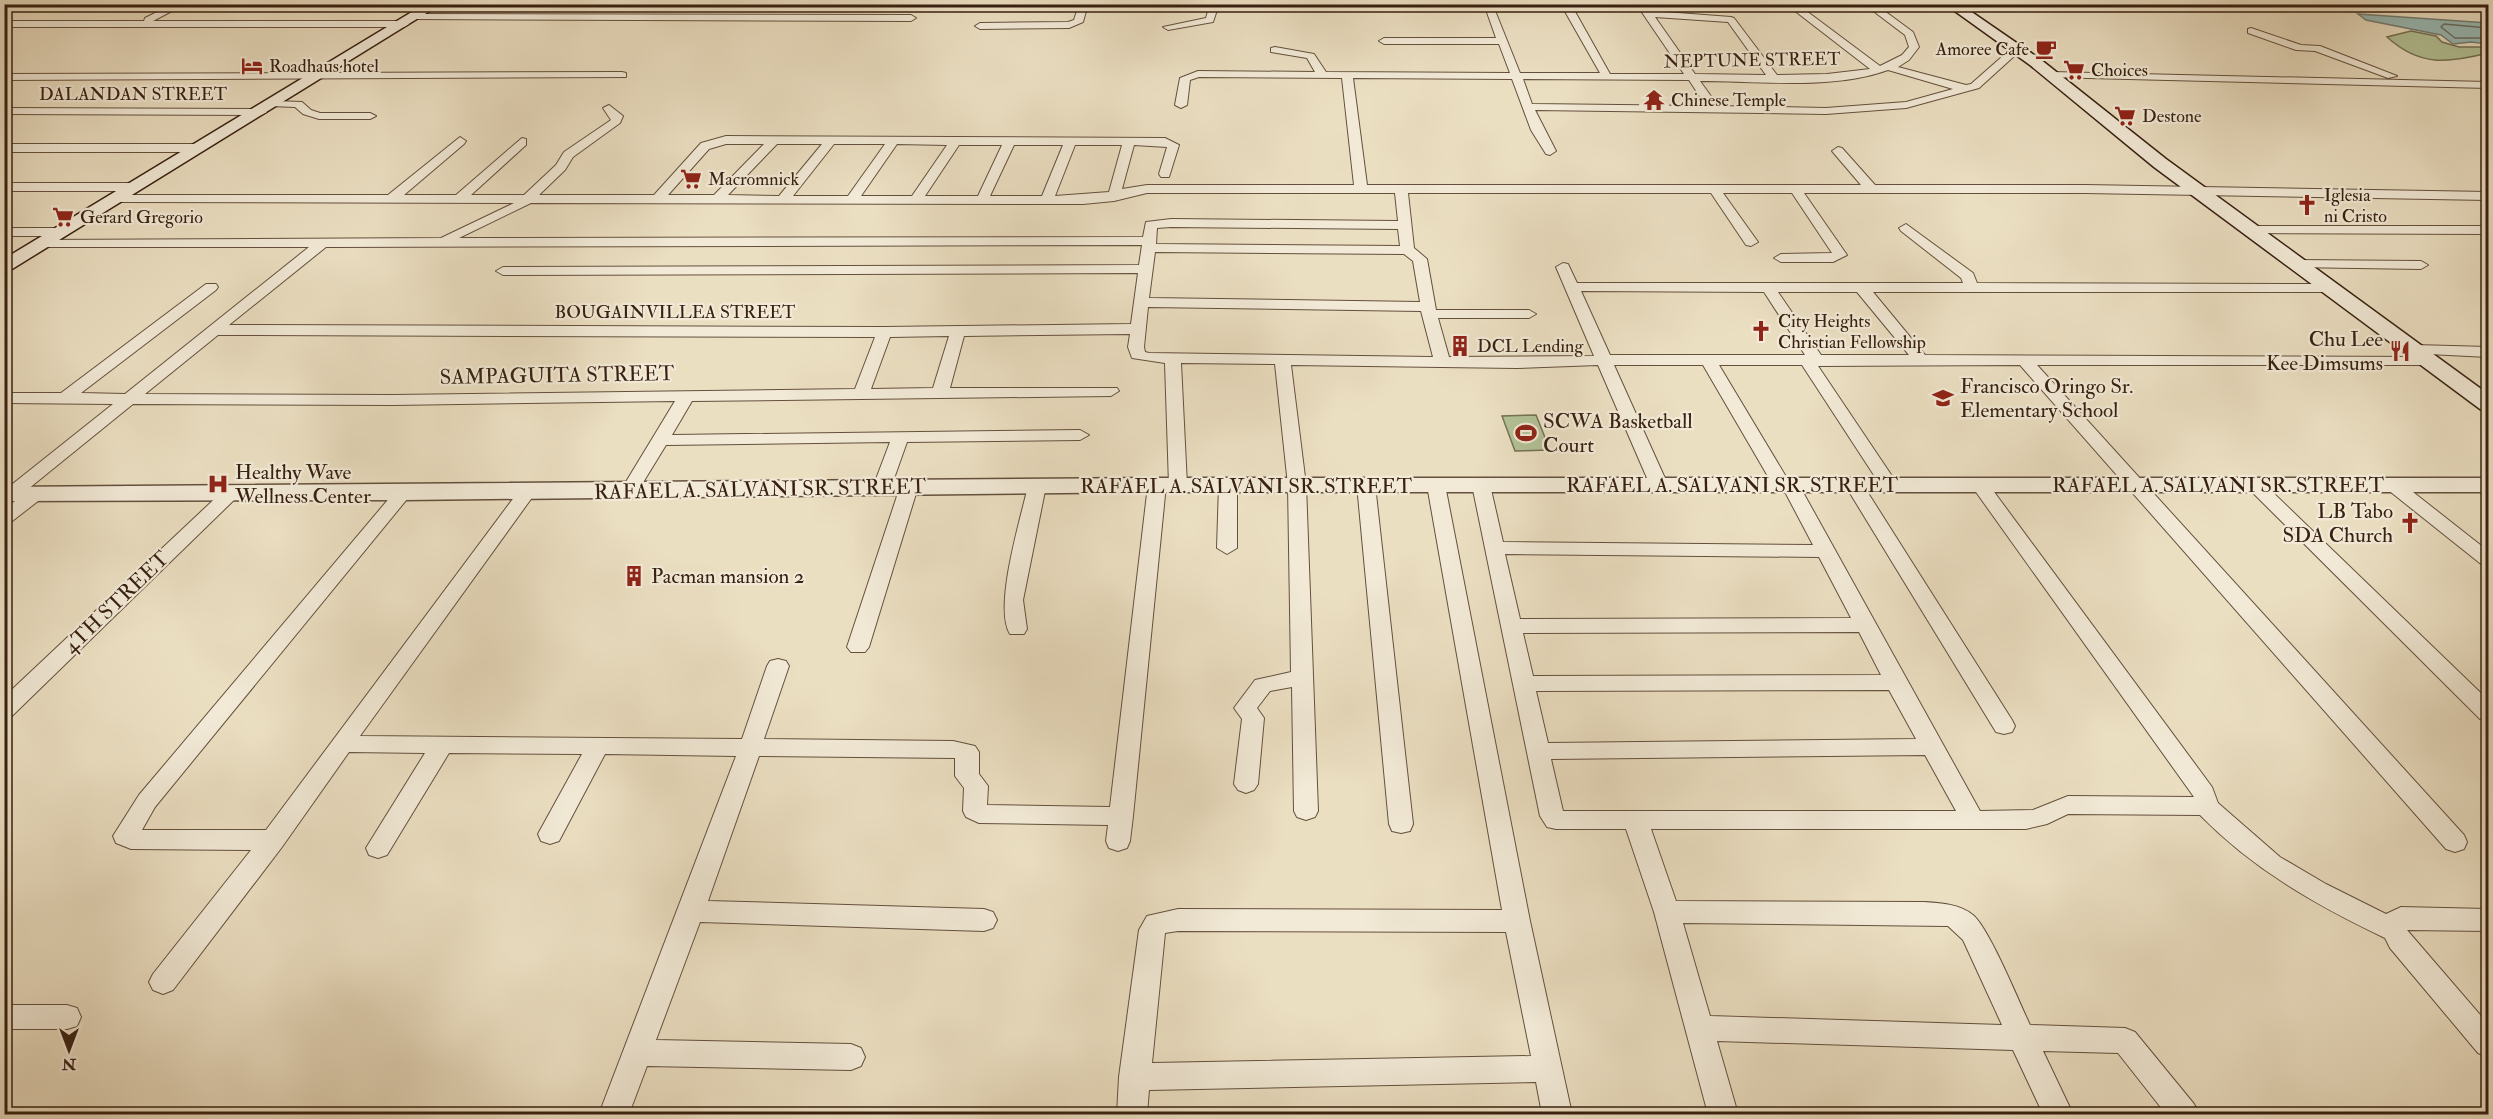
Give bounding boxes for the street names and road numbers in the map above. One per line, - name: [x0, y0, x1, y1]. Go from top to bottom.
- street label: NEPTUNE STREET: [1663, 47, 1841, 74]
- street label: DALANDAN STREET: [39, 83, 228, 106]
- street label: BOUGAINVILLEA STREET: [555, 301, 796, 324]
- street label: SAMPAGUITA STREET: [439, 360, 675, 391]
- street label: RAFAEL A. SALVANI SR. STREET: [1566, 472, 1898, 499]
- street label: RAFAEL A. SALVANI SR. STREET: [2052, 472, 2384, 499]
- street label: RAFAEL A. SALVANI SR. STREET: [594, 473, 927, 506]
- street label: RAFAEL A. SALVANI SR. STREET: [1080, 473, 1412, 500]
- street label: 4TH STREET: [58, 545, 175, 660]

